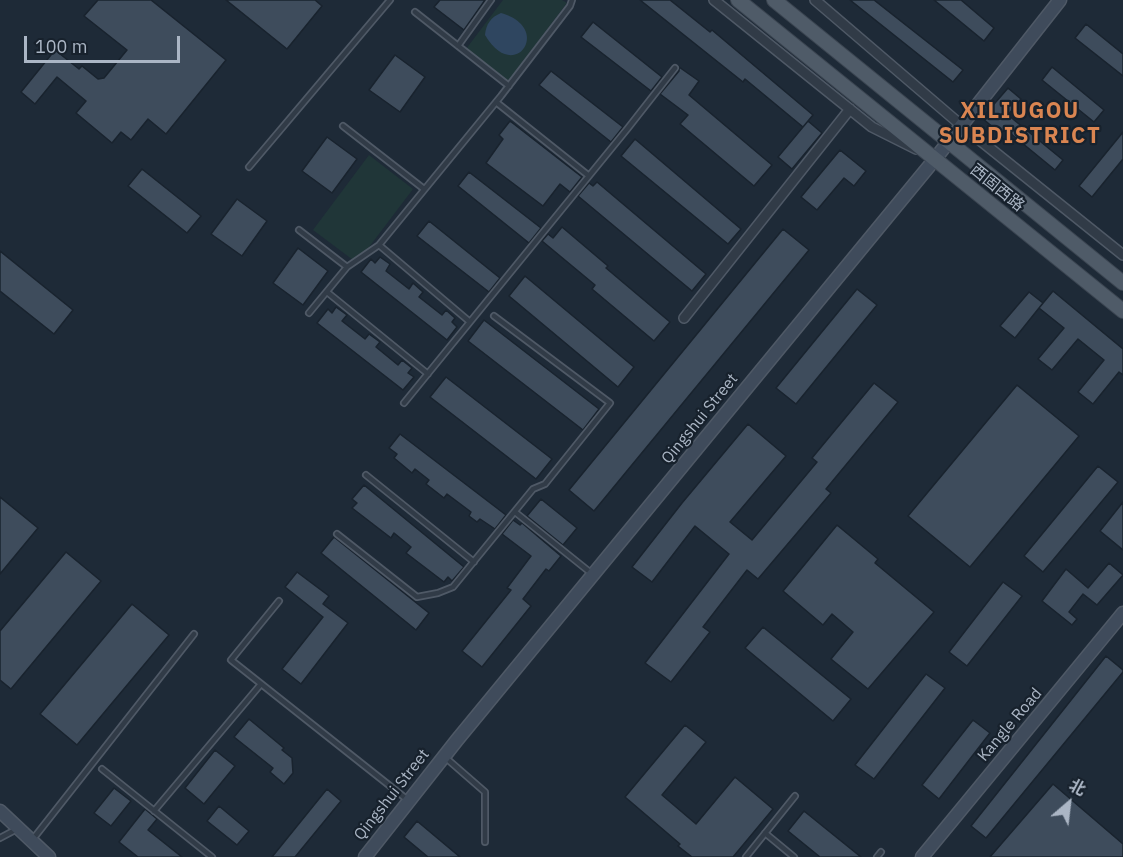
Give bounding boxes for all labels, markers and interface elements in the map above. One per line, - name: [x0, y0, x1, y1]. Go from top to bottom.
- scale bar: [27, 24, 183, 62]
- text: 100 m: [35, 35, 87, 58]
- district label: XILIUGOU SUBDISTRICT: [939, 99, 1101, 150]
- street label: 西固西路: [966, 160, 1028, 216]
- street label: Qingshui Street: [658, 370, 742, 468]
- street label: Kangle Road: [974, 684, 1046, 766]
- street label: Qingshui Street: [350, 746, 434, 844]
- north arrow: [1039, 773, 1099, 833]
- text: 北: [1066, 775, 1089, 800]

